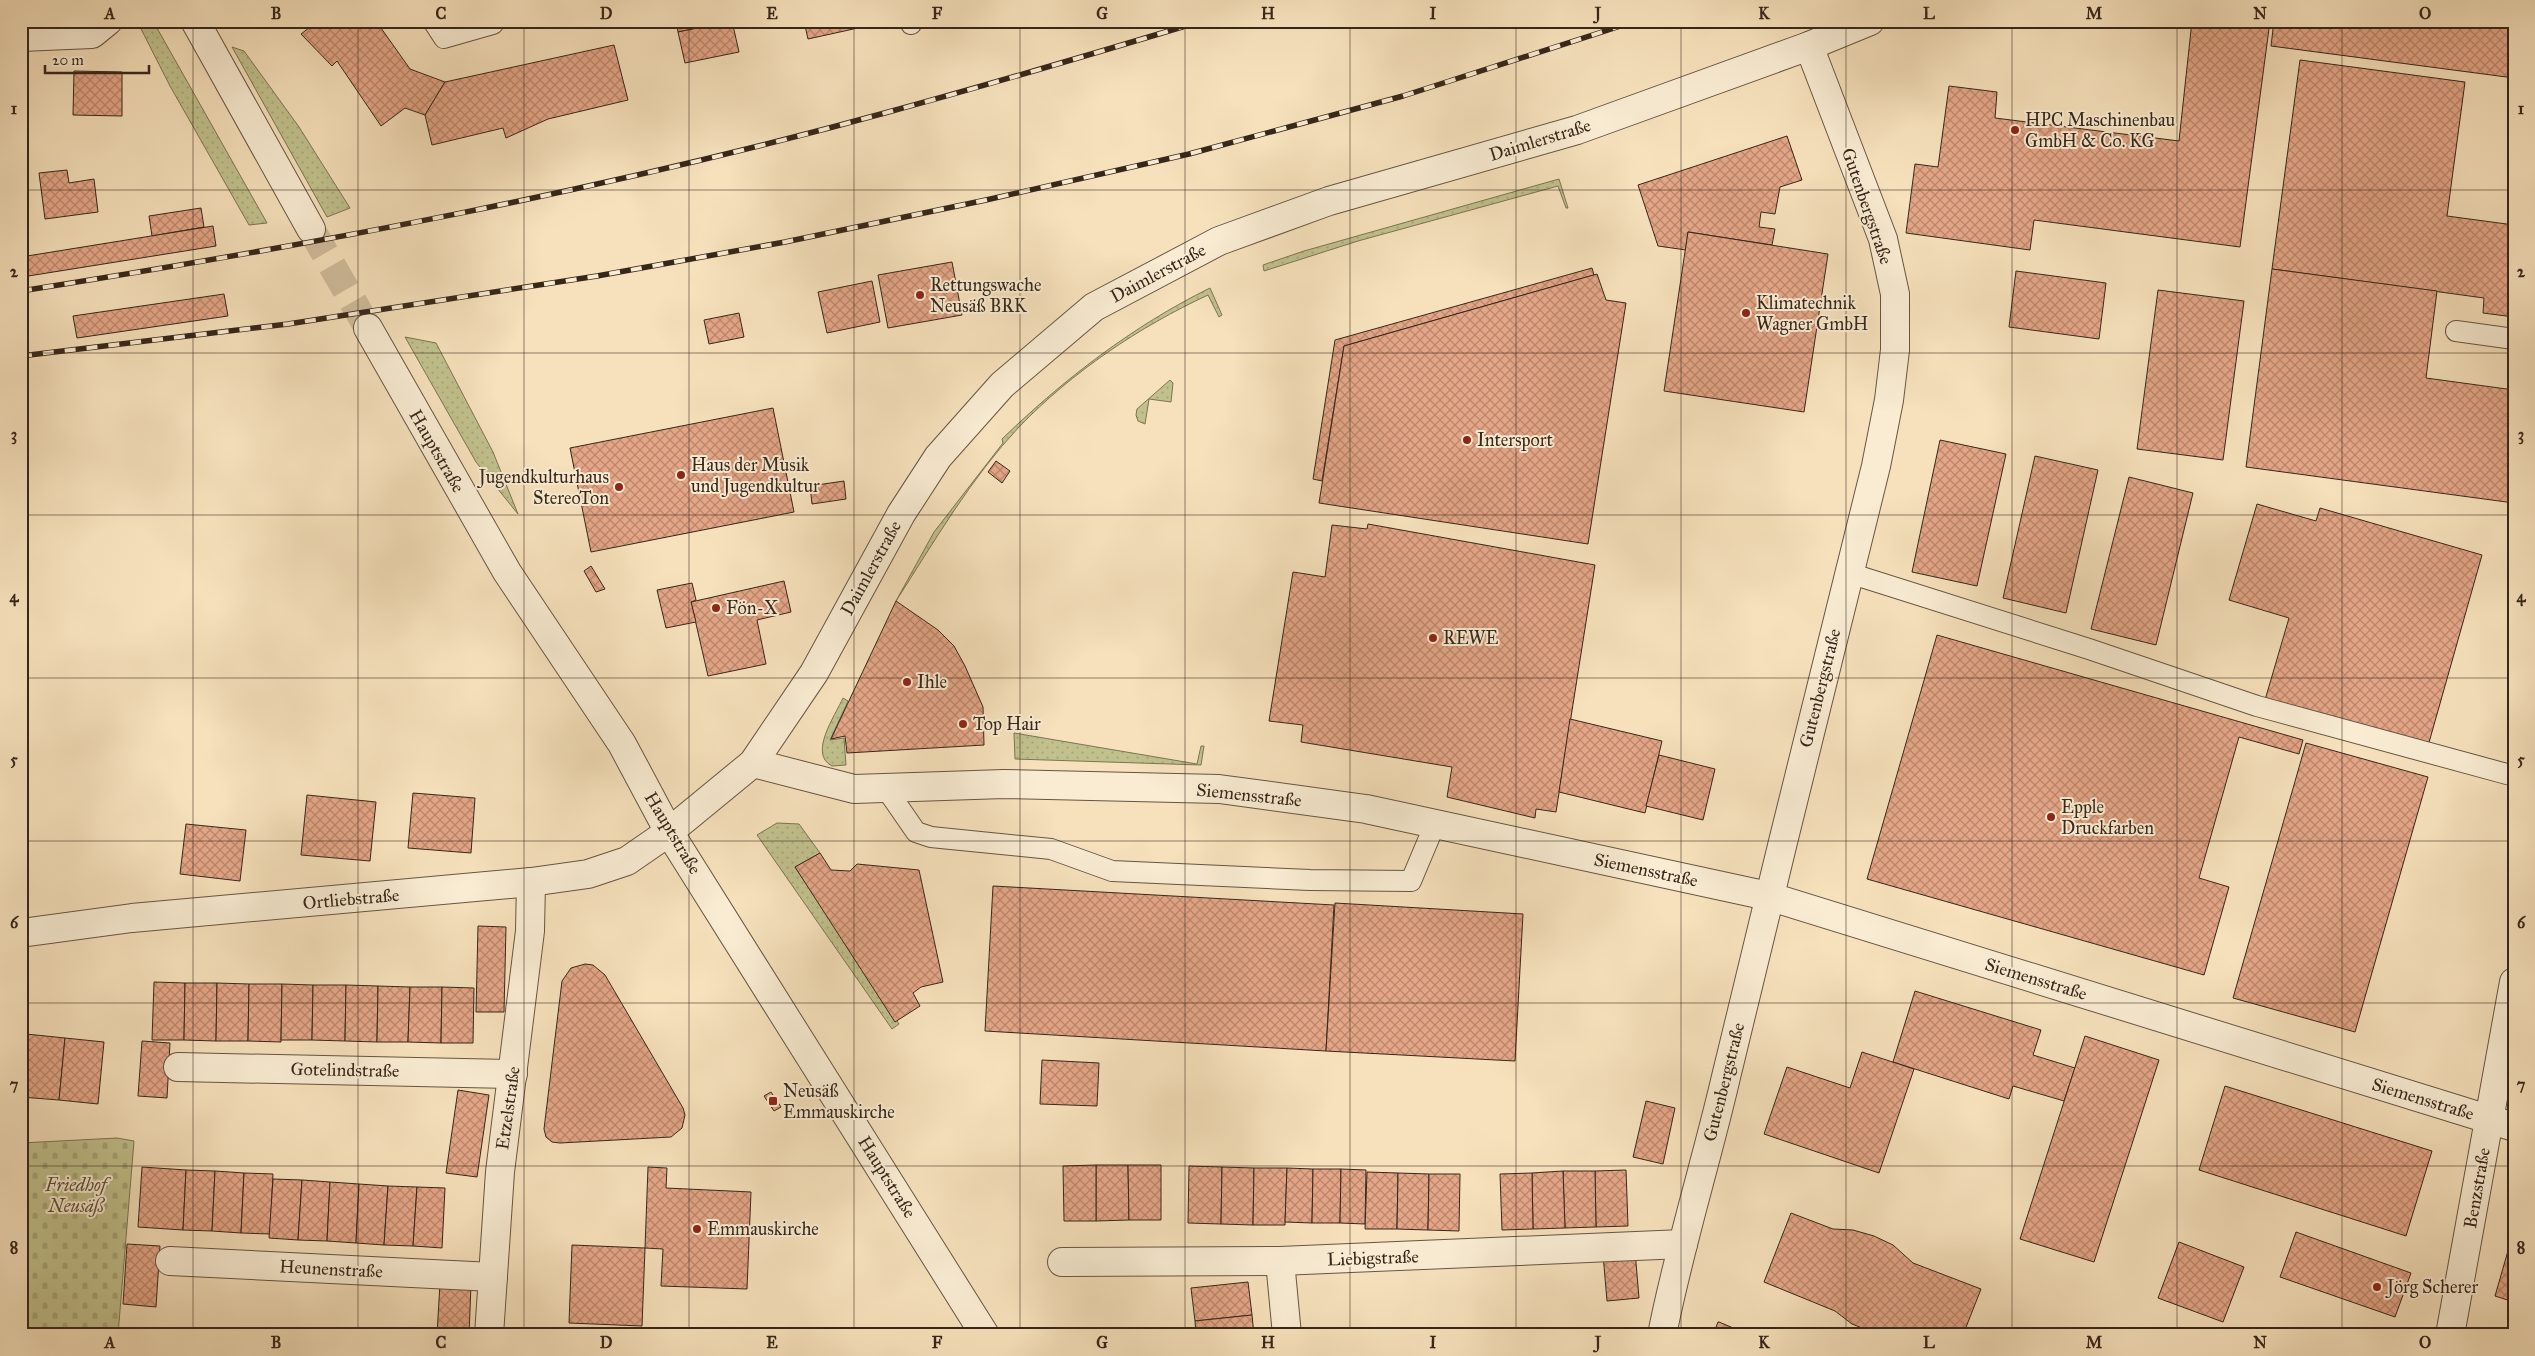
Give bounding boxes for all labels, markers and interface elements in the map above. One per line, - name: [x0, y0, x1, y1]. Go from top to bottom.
- text: A: [104, 4, 116, 23]
- text: B: [271, 4, 281, 23]
- text: C: [436, 4, 447, 23]
- text: D: [600, 4, 613, 23]
- text: E: [766, 4, 778, 23]
- text: F: [932, 4, 943, 23]
- text: G: [1096, 4, 1108, 23]
- text: H: [1261, 4, 1275, 23]
- text: I: [1430, 4, 1437, 23]
- text: J: [1593, 4, 1602, 24]
- text: K: [1758, 4, 1770, 23]
- text: L: [1923, 4, 1935, 23]
- text: M: [2086, 4, 2103, 23]
- text: N: [2253, 4, 2267, 23]
- text: O: [2419, 4, 2431, 23]
- scale bar: [45, 42, 149, 74]
- text: 20 m: [52, 51, 84, 69]
- text: 1: [11, 99, 18, 118]
- text: 1: [2518, 99, 2525, 118]
- place label: HPC Maschinenbau GmbH & Co. KG: [2025, 109, 2176, 152]
- street label: Daimlerstraße: [1487, 114, 1593, 166]
- marker: HPC Maschinenbau GmbH & Co. KG: [2009, 124, 2021, 136]
- street label: Gutenbergstraße: [1836, 145, 1897, 267]
- street label: Daimlerstraße: [1106, 239, 1210, 307]
- text: 2: [10, 262, 19, 281]
- text: 2: [2517, 262, 2526, 281]
- place label: Rettungswache Neusäß BRK: [930, 274, 1041, 317]
- marker: Rettungswache Neusäß BRK: [914, 289, 926, 301]
- place label: Klimatechnik Wagner GmbH: [1756, 292, 1868, 336]
- marker: Klimatechnik Wagner GmbH: [1740, 307, 1752, 319]
- street label: Hauptstraße: [404, 406, 470, 496]
- text: 3: [11, 425, 17, 445]
- text: 3: [2518, 425, 2524, 445]
- place label: Intersport: [1477, 429, 1553, 451]
- marker: Intersport: [1461, 434, 1473, 446]
- place label: Haus der Musik und Jugendkultur: [691, 454, 820, 498]
- place label: Jugendkulturhaus StereoTon: [477, 466, 609, 509]
- marker: Haus der Musik und Jugendkultur: [675, 469, 687, 481]
- marker: Jugendkulturhaus StereoTon: [613, 481, 625, 493]
- street label: Daimlerstraße: [836, 517, 906, 619]
- text: 4: [10, 587, 20, 607]
- text: 4: [2517, 587, 2527, 607]
- place label: Fön-X: [726, 597, 778, 619]
- marker: Fön-X: [710, 602, 722, 614]
- street label: Gutenbergstraße: [1795, 626, 1846, 750]
- place label: REWE: [1443, 627, 1498, 649]
- marker: REWE: [1427, 632, 1439, 644]
- place label: Ihle: [917, 671, 947, 693]
- marker: Ihle: [901, 676, 913, 688]
- place label: Top Hair: [973, 713, 1041, 735]
- marker: Top Hair: [957, 718, 969, 730]
- text: 5: [10, 750, 18, 769]
- text: 5: [2517, 750, 2525, 769]
- street label: Siemensstraße: [1195, 779, 1303, 811]
- street label: Hauptstraße: [640, 788, 706, 878]
- place label: Epple Druckfarben: [2061, 796, 2154, 839]
- marker: Epple Druckfarben: [2045, 811, 2057, 823]
- street label: Siemensstraße: [1592, 848, 1700, 892]
- street label: Ortliebstraße: [302, 884, 400, 914]
- text: 6: [10, 913, 19, 932]
- text: 6: [2517, 913, 2526, 932]
- street label: Siemensstraße: [1982, 953, 2090, 1005]
- street label: Gutenbergstraße: [1699, 1020, 1750, 1144]
- street label: Gotelindstraße: [290, 1058, 400, 1082]
- street label: Etzelstraße: [491, 1065, 525, 1151]
- street label: Siemensstraße: [2369, 1073, 2477, 1125]
- text: 7: [10, 1075, 19, 1094]
- text: 7: [2517, 1075, 2526, 1094]
- place label: Neusäß Emmauskirche: [783, 1080, 895, 1123]
- marker: Neusäß Emmauskirche: [767, 1095, 779, 1107]
- street label: Hauptstraße: [853, 1132, 921, 1222]
- street label: Benzstraße: [2459, 1146, 2495, 1230]
- park label: Friedhof Neusäß: [44, 1174, 112, 1217]
- place label: Emmauskirche: [707, 1218, 819, 1240]
- marker: Emmauskirche: [691, 1223, 703, 1235]
- text: 8: [10, 1238, 18, 1257]
- text: 8: [2517, 1238, 2525, 1257]
- street label: Liebigstraße: [1327, 1245, 1419, 1272]
- street label: Heunenstraße: [279, 1255, 383, 1283]
- place label: Jörg Scherer: [2385, 1276, 2479, 1299]
- marker: Jörg Scherer: [2371, 1281, 2383, 1293]
- text: A: [104, 1333, 116, 1352]
- text: B: [271, 1333, 281, 1352]
- text: C: [436, 1333, 447, 1352]
- text: D: [600, 1333, 613, 1352]
- text: E: [766, 1333, 778, 1352]
- text: F: [932, 1333, 943, 1352]
- text: G: [1096, 1333, 1108, 1352]
- text: H: [1261, 1333, 1275, 1352]
- text: I: [1430, 1333, 1437, 1352]
- text: J: [1593, 1333, 1602, 1353]
- text: K: [1758, 1333, 1770, 1352]
- text: L: [1923, 1333, 1935, 1352]
- text: M: [2086, 1333, 2103, 1352]
- text: N: [2253, 1333, 2267, 1352]
- text: O: [2419, 1333, 2431, 1352]

